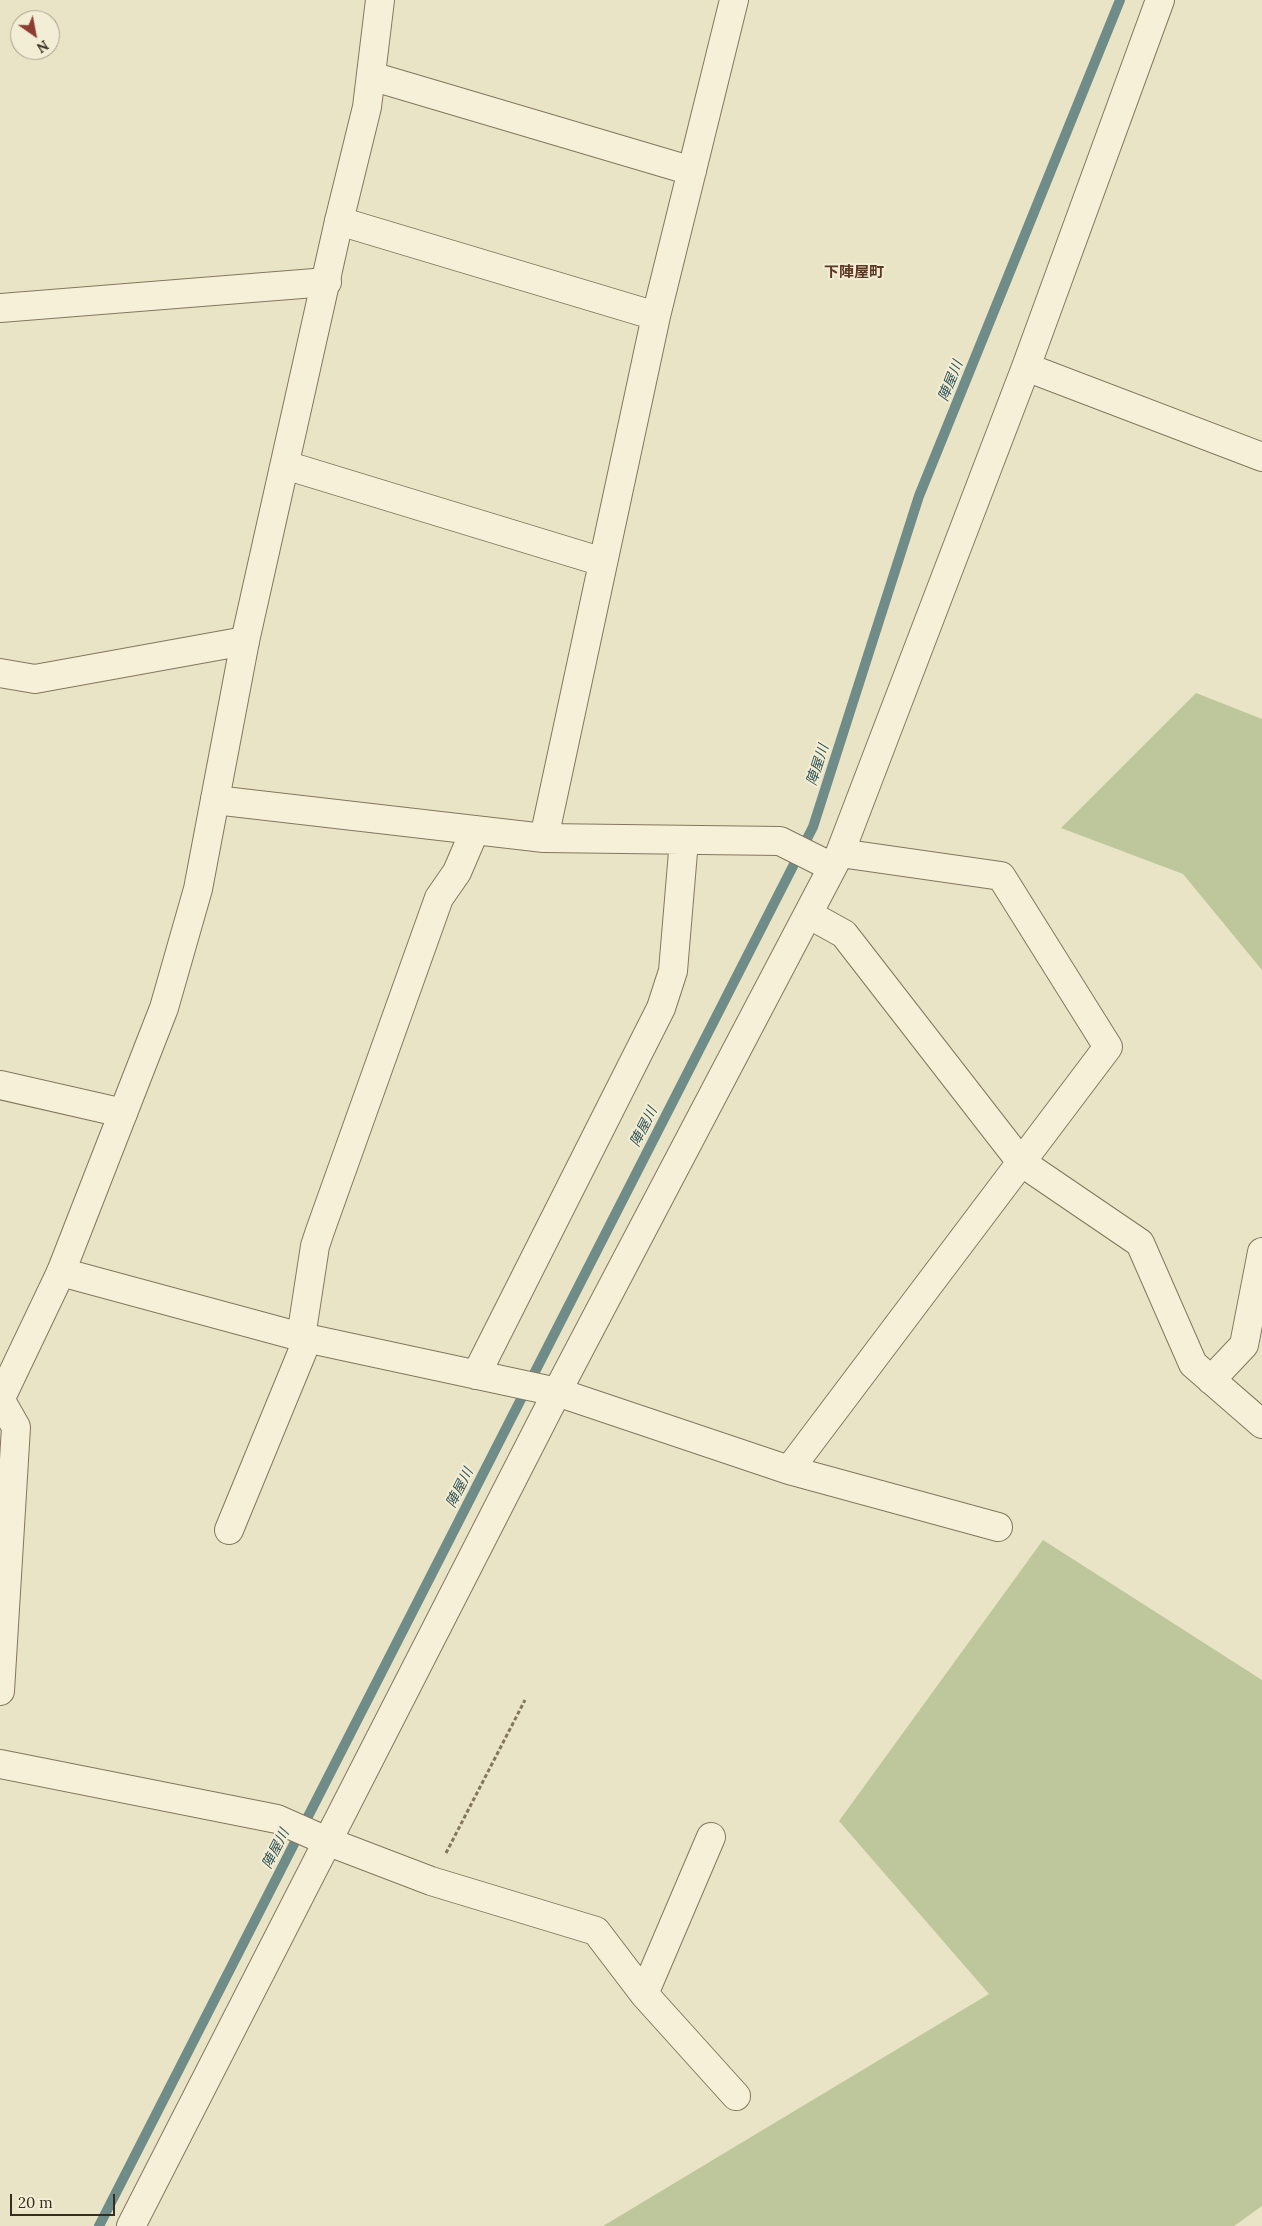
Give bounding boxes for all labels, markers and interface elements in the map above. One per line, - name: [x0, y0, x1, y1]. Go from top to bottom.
- north arrow: [10, 10, 60, 60]
- text: N: [33, 36, 52, 57]
- district label: 下陣屋町: [824, 264, 884, 282]
- water label: 陣屋川: [935, 358, 967, 404]
- water label: 陣屋川: [804, 742, 832, 788]
- water label: 陣屋川: [627, 1104, 661, 1150]
- water label: 陣屋川: [443, 1465, 477, 1511]
- water label: 陣屋川: [259, 1826, 293, 1872]
- scale bar: [12, 2184, 118, 2216]
- text: 20 m: [18, 2193, 53, 2212]

